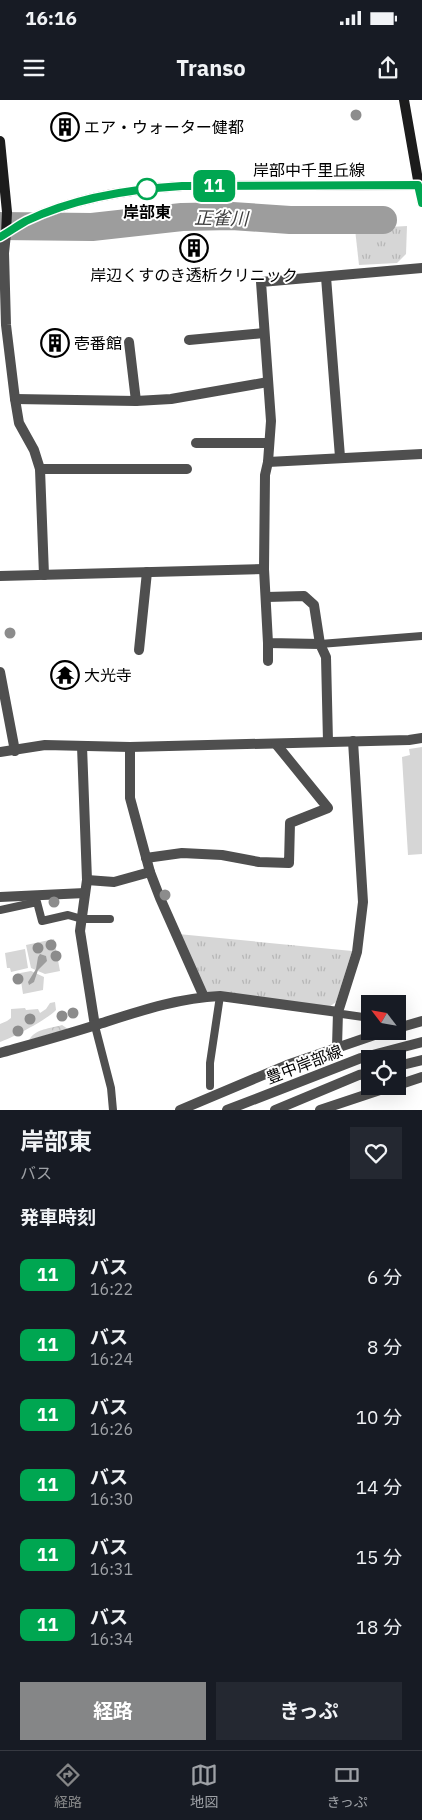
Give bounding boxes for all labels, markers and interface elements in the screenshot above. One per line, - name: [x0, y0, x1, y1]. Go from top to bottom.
- text: 16:16: [25, 6, 77, 30]
- text: Transo: [176, 53, 246, 82]
- icon: menu: [20, 54, 48, 82]
- icon: share: [374, 54, 402, 82]
- building icon: エア・ウォーター健都: [50, 112, 80, 142]
- place label: エア・ウォーター健都: [84, 117, 244, 137]
- street label: 岸部中千里丘線: [253, 160, 365, 180]
- line badge: 11: [192, 170, 236, 202]
- text: 11: [203, 174, 225, 197]
- marker: 岸部東: [136, 178, 158, 200]
- place label: 岸部東: [123, 202, 171, 222]
- water label: 正雀川: [194, 206, 250, 230]
- building icon: 岸辺くすのき透析クリニック: [179, 233, 209, 263]
- place label: 岸辺くすのき透析クリニック: [90, 265, 298, 285]
- building icon: 壱番館: [40, 328, 70, 358]
- place label: 壱番館: [74, 333, 122, 353]
- temple icon: 大光寺: [50, 660, 80, 690]
- place label: 大光寺: [84, 665, 132, 685]
- north arrow: [361, 995, 406, 1040]
- map controls: [361, 995, 406, 1095]
- street label: 豊中岸部線: [263, 1040, 345, 1088]
- button: locate: [361, 1050, 406, 1095]
- text: 岸部東: [20, 1125, 92, 1157]
- button: heart: [350, 1127, 402, 1179]
- text: バス: [20, 1163, 52, 1183]
- text: 発車時刻: [20, 1205, 96, 1229]
- text: バス: [90, 1255, 128, 1279]
- text: 11: [37, 1263, 58, 1286]
- text: 6 分: [367, 1265, 402, 1289]
- text: 16:22: [90, 1279, 133, 1299]
- text: バス: [90, 1325, 128, 1349]
- text: 11: [37, 1333, 58, 1356]
- text: 8 分: [367, 1335, 402, 1359]
- text: 16:24: [90, 1349, 133, 1369]
- text: バス: [90, 1395, 128, 1419]
- text: 11: [37, 1403, 58, 1426]
- text: 10 分: [356, 1405, 402, 1429]
- text: 16:26: [90, 1419, 133, 1439]
- text: バス: [90, 1465, 128, 1489]
- text: 11: [37, 1473, 58, 1496]
- text: 14 分: [356, 1475, 402, 1499]
- text: 16:30: [90, 1489, 133, 1509]
- text: バス: [90, 1535, 128, 1559]
- text: 11: [37, 1543, 58, 1566]
- text: 15 分: [356, 1545, 402, 1569]
- text: 16:31: [90, 1559, 133, 1579]
- text: バス: [90, 1605, 128, 1629]
- text: 11: [37, 1613, 58, 1636]
- text: 18 分: [356, 1615, 402, 1639]
- text: 16:34: [90, 1629, 133, 1649]
- button: 経路: [20, 1682, 206, 1740]
- button: きっぷ: [216, 1682, 402, 1740]
- tab: 経路: [54, 1761, 82, 1811]
- tab: 地図: [190, 1761, 218, 1811]
- tab: きっぷ: [326, 1761, 368, 1811]

